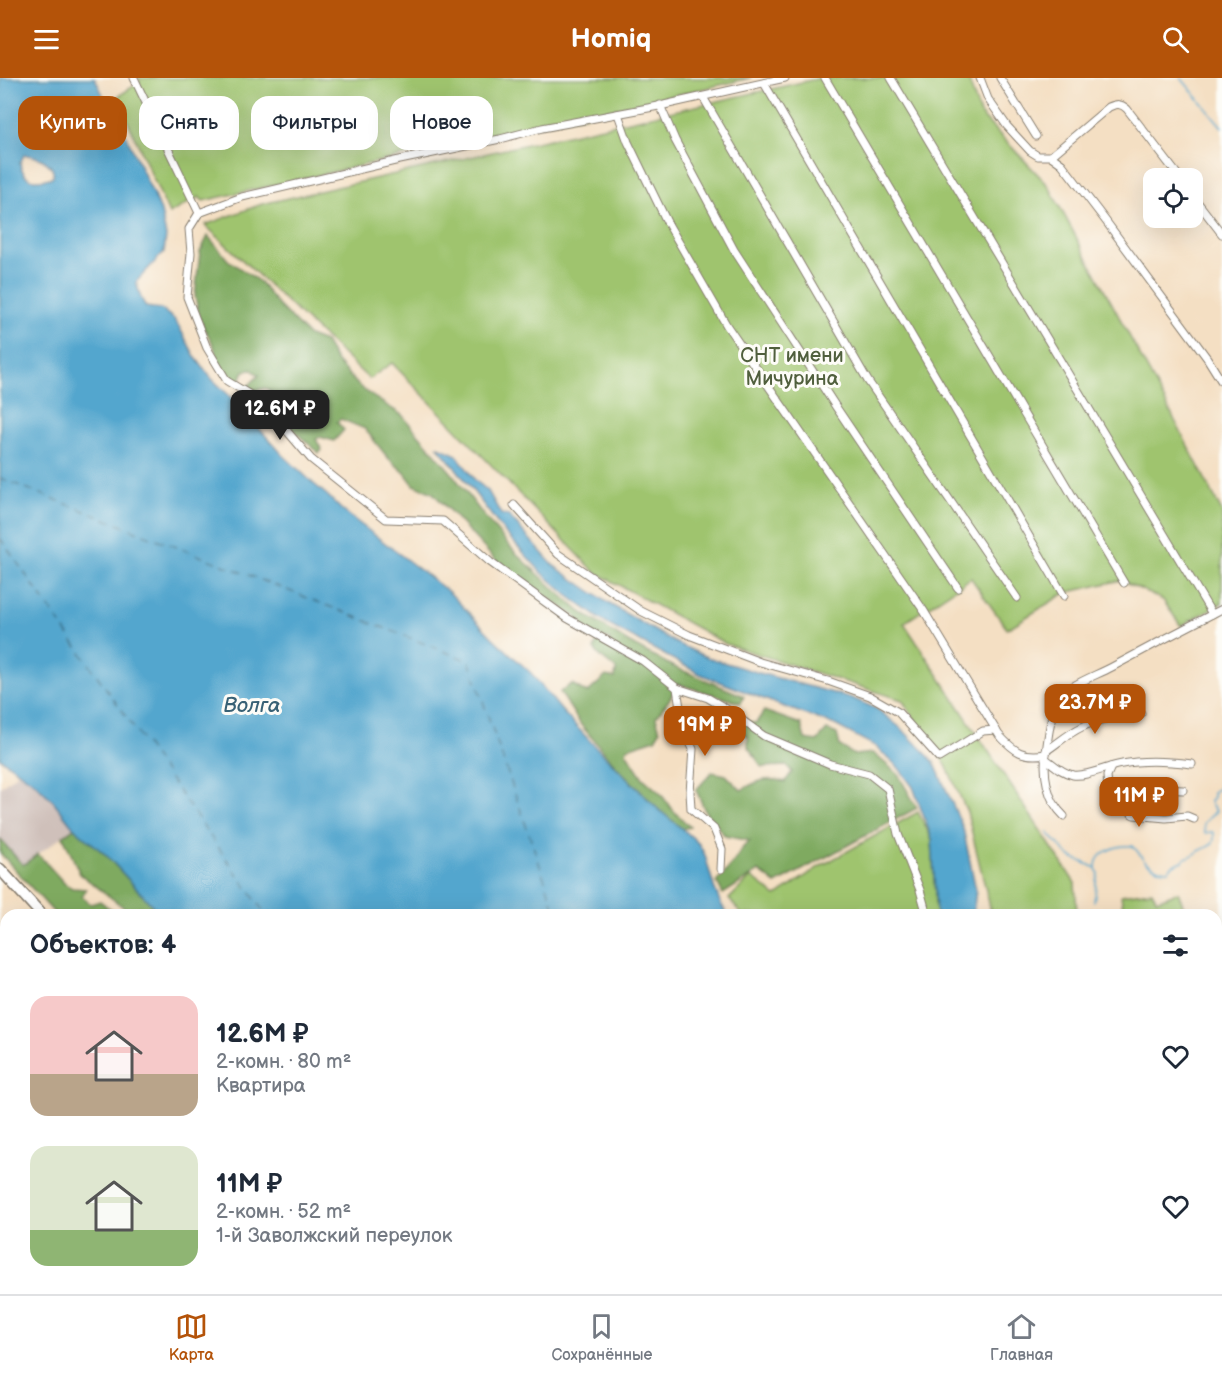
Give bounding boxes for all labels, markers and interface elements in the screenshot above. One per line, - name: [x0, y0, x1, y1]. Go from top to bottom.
- icon: menu: [30, 23, 63, 56]
- text: Homiq: [571, 23, 651, 55]
- icon: search: [1159, 23, 1192, 56]
- chip: Купить: [18, 96, 127, 150]
- chip: Снять: [139, 96, 239, 150]
- chip: Фильтры: [251, 96, 378, 150]
- chip: Новое: [390, 96, 493, 150]
- map controls: [1143, 168, 1203, 228]
- button: locate: [1143, 168, 1203, 228]
- park label: СНТ имени Мичурина: [740, 344, 844, 391]
- pin: 12.6M ₽: [225, 390, 335, 441]
- text: 12.6M ₽: [244, 397, 316, 421]
- pin: 23.7M ₽: [1040, 684, 1150, 735]
- text: 23.7M ₽: [1059, 691, 1131, 715]
- water label: Волга: [224, 693, 280, 718]
- pin: 19M ₽: [663, 706, 747, 757]
- text: 19M ₽: [678, 713, 732, 737]
- pin: 11M ₽: [1097, 777, 1181, 828]
- text: 11M ₽: [1113, 784, 1165, 808]
- icon: filters: [1159, 929, 1192, 962]
- text: Объектов: 4: [30, 930, 176, 961]
- text: 12.6M ₽: [216, 1019, 309, 1050]
- icon: home: [78, 1020, 150, 1092]
- icon: heart: [1159, 1040, 1192, 1073]
- text: 2-комн. · 80 m²: [216, 1050, 351, 1074]
- text: Квартира: [216, 1074, 306, 1098]
- text: 11M ₽: [216, 1169, 282, 1200]
- icon: home: [78, 1170, 150, 1242]
- icon: heart: [1159, 1190, 1192, 1223]
- text: 2-комн. · 52 m²: [216, 1200, 351, 1224]
- text: 1-й Заволжский переулок: [216, 1224, 452, 1248]
- tab: Карта: [169, 1310, 214, 1365]
- tab: Сохранённые: [551, 1310, 653, 1365]
- tab: Главная: [990, 1310, 1053, 1365]

